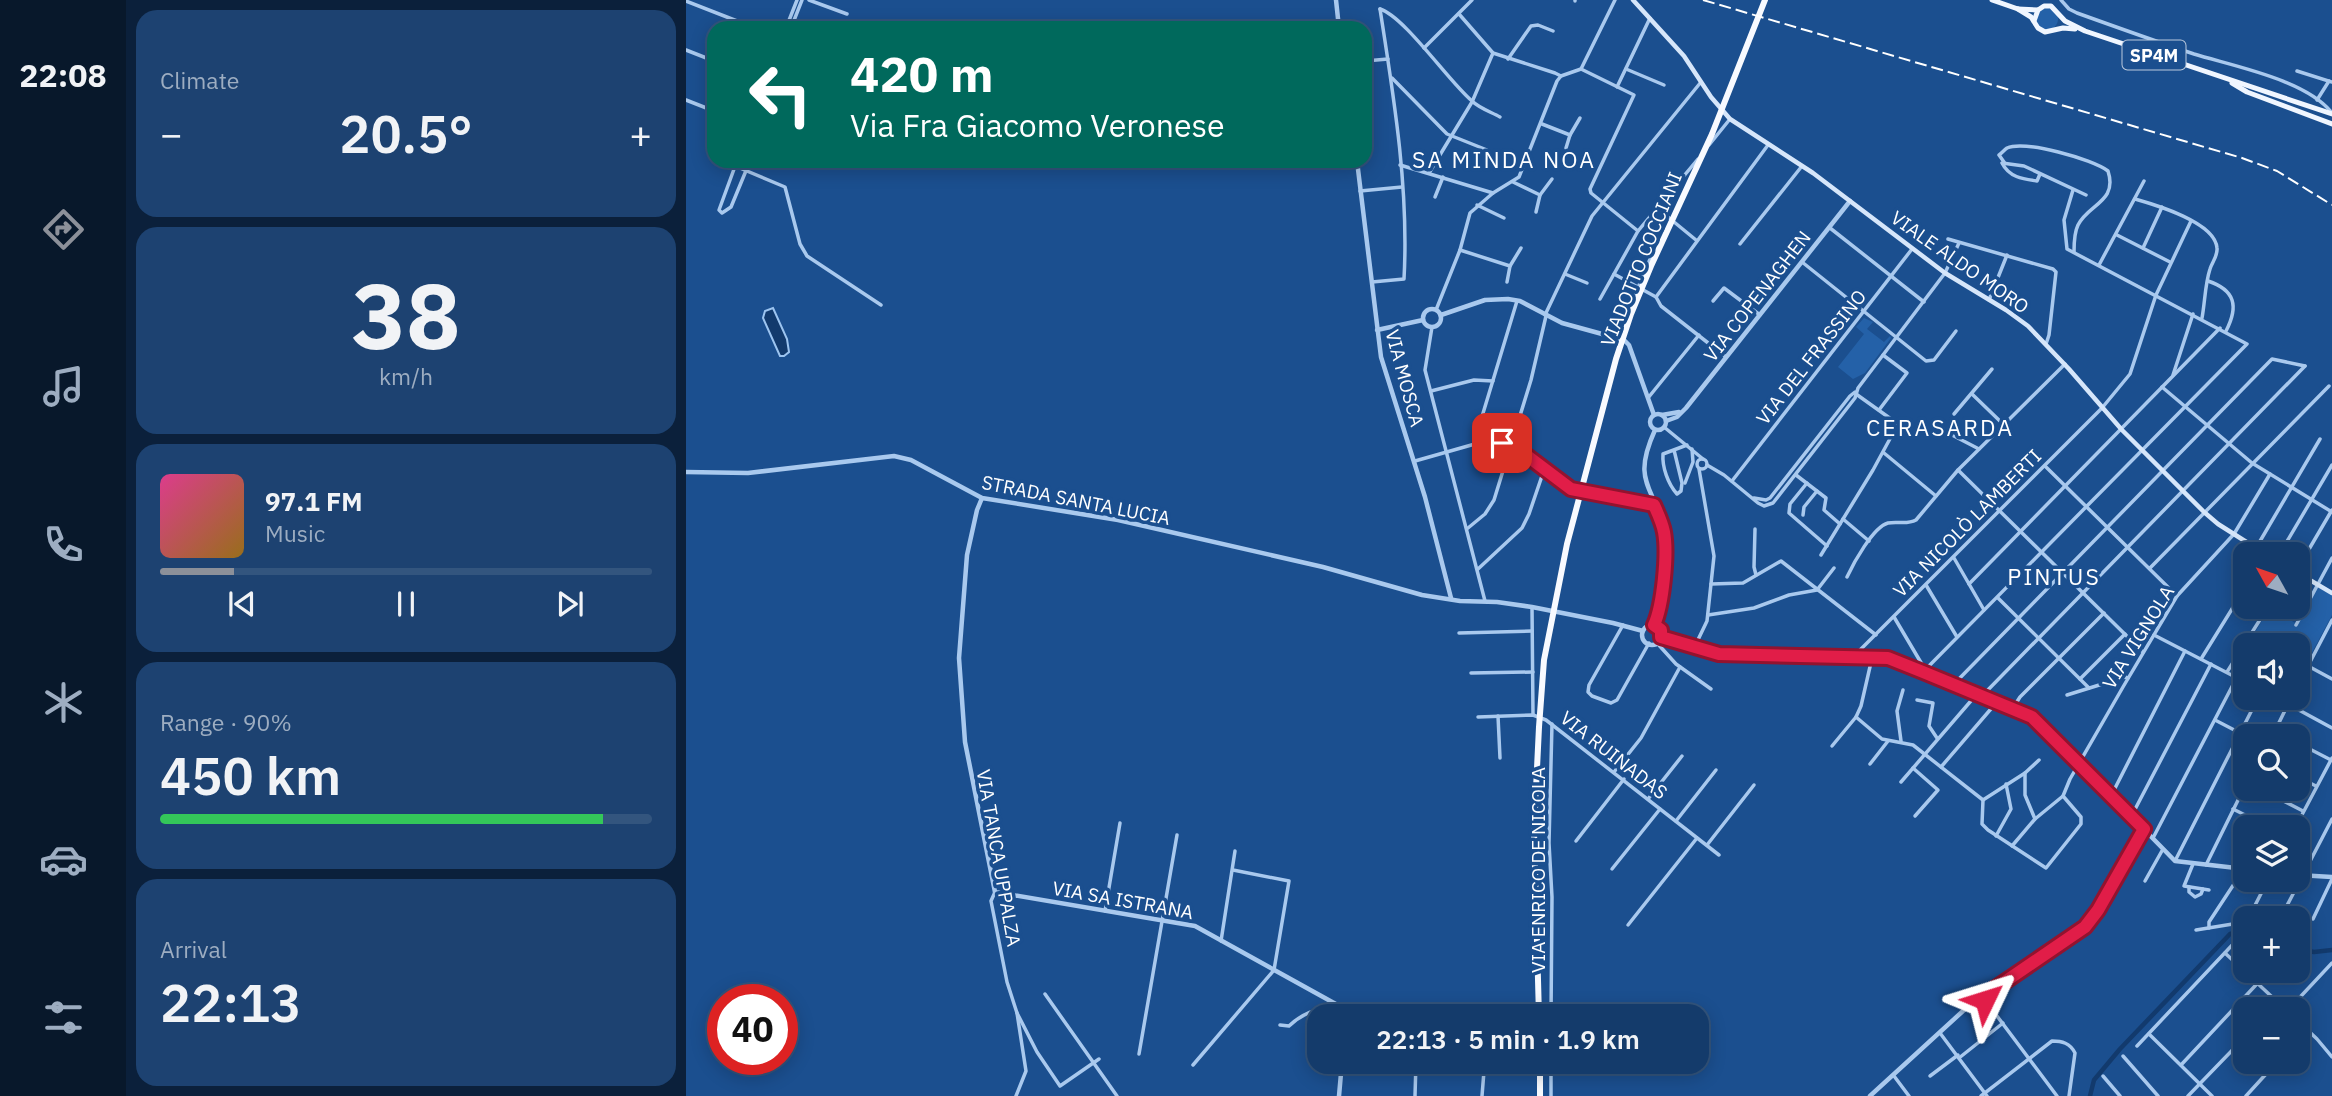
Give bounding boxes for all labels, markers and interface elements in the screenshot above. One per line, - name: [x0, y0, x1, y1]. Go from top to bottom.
- road number: SP4M: [2122, 40, 2186, 70]
- text: 420 m: [850, 42, 994, 105]
- icon: left: [735, 49, 826, 140]
- text: 22:08: [19, 54, 107, 96]
- text: Climate: [160, 65, 239, 95]
- text: 20.5°: [339, 100, 473, 167]
- text: Via Fra Giacomo Veronese: [850, 104, 1225, 146]
- text: −: [160, 109, 183, 158]
- text: +: [629, 109, 652, 158]
- district label: SA MINDA NOA: [1412, 144, 1596, 174]
- street label: VIADOTTO COCCIANI: [1595, 168, 1687, 350]
- icon: directions: [39, 205, 88, 254]
- street label: VIALE ALDO MORO: [1886, 205, 2034, 319]
- street label: VIA COPENAGHEN: [1698, 226, 1816, 366]
- text: 38: [351, 256, 461, 374]
- street label: VIA DEL FRASSINO: [1751, 285, 1871, 429]
- street label: VIA MOSCA: [1381, 327, 1429, 429]
- text: km/h: [379, 361, 433, 391]
- icon: music: [39, 362, 88, 411]
- district label: CERASARDA: [1866, 412, 2014, 442]
- pin: [1472, 413, 1532, 473]
- icon: arrive: [1483, 424, 1521, 462]
- street label: VIA NICOLÒ LAMBERTI: [1888, 444, 2046, 602]
- street label: STRADA SANTA LUCIA: [980, 470, 1172, 530]
- text: 97.1 FM: [265, 484, 363, 518]
- text: Music: [265, 518, 325, 548]
- icon: phone: [39, 520, 88, 569]
- north arrow: [2233, 542, 2310, 620]
- map controls: [2233, 542, 2310, 1074]
- district label: PINTUS: [2007, 561, 2101, 591]
- street label: VIA VIGNOLA: [2097, 581, 2179, 693]
- icon: previous: [223, 585, 261, 623]
- icon: pause: [387, 585, 425, 623]
- icon: next: [551, 585, 589, 623]
- button: sound: [2233, 633, 2310, 710]
- icon: climate: [39, 678, 88, 727]
- street label: VIA RUINADAS: [1556, 706, 1672, 804]
- text: Range · 90%: [160, 707, 292, 737]
- button: search: [2233, 724, 2310, 801]
- text: 450 km: [160, 742, 341, 809]
- street label: VIA ENRICO DE NICOLA: [1526, 767, 1550, 973]
- street label: VIA TANCA UPPALZA: [972, 768, 1026, 948]
- button: layers: [2233, 815, 2310, 892]
- icon: car: [39, 835, 88, 884]
- street label: VIA SA ISTRANA: [1051, 876, 1195, 924]
- button: +: [2233, 906, 2310, 983]
- text: Arrival: [160, 934, 227, 964]
- position arrow: [1948, 963, 2022, 1037]
- text: 22:13: [160, 969, 301, 1036]
- speed limit sign: 40: [707, 984, 798, 1075]
- icon: filters: [39, 993, 88, 1042]
- button: −: [2233, 997, 2310, 1074]
- text: 22:13 · 5 min · 1.9 km: [1376, 1022, 1640, 1056]

